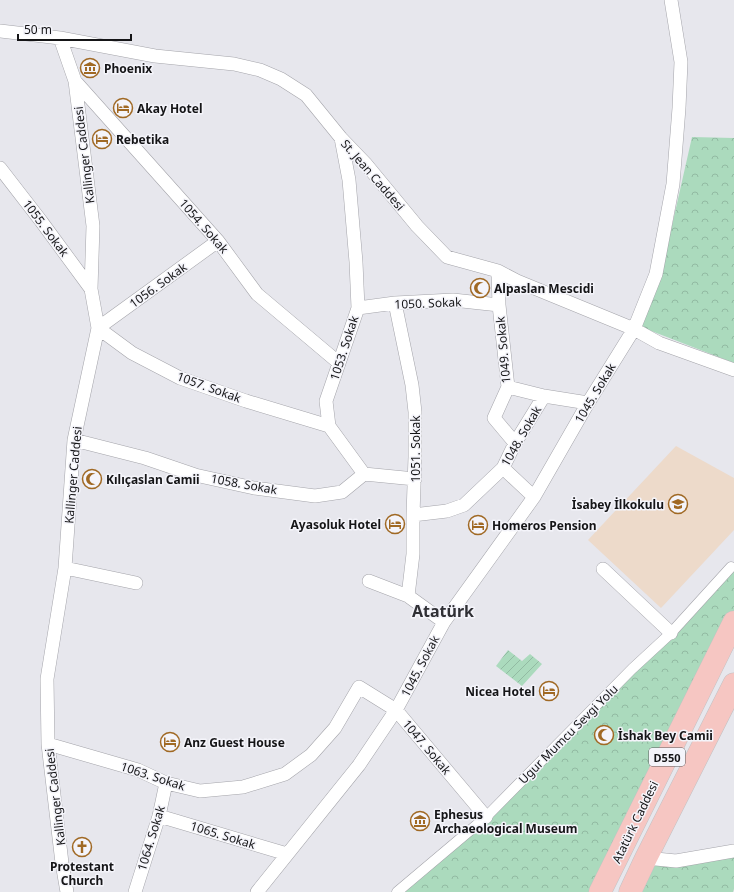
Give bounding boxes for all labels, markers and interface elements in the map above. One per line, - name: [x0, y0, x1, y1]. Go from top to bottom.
- scale bar: [18, 16, 131, 42]
- text: 50 m: [24, 21, 52, 38]
- museum icon: Phoenix: [79, 57, 101, 79]
- place label: Phoenix: [104, 60, 152, 77]
- hotel icon: Akay Hotel: [112, 97, 134, 119]
- place label: Akay Hotel: [137, 100, 203, 117]
- street label: Kallinger Caddesi: [70, 105, 98, 205]
- hotel icon: Rebetika: [91, 128, 113, 150]
- place label: Rebetika: [116, 131, 169, 148]
- street label: St. Jean Caddesi: [337, 136, 409, 214]
- street label: 1054. Sokak: [176, 195, 233, 257]
- street label: 1055. Sokak: [19, 196, 73, 260]
- street label: 1056. Sokak: [126, 258, 191, 312]
- mosque icon: Alpaslan Mescidi: [469, 277, 491, 299]
- place label: Alpaslan Mescidi: [494, 280, 594, 297]
- street label: 1050. Sokak: [394, 293, 462, 313]
- street label: 1053. Sokak: [326, 313, 363, 383]
- street label: 1049. Sokak: [492, 315, 514, 384]
- street label: 1045. Sokak: [570, 359, 620, 426]
- street label: 1057. Sokak: [175, 368, 244, 407]
- street label: 1048. Sokak: [497, 402, 545, 469]
- street label: 1051. Sokak: [407, 415, 424, 483]
- street label: Kallinger Caddesi: [60, 426, 86, 524]
- mosque icon: Kılıçaslan Camii: [81, 468, 103, 490]
- street label: 1058. Sokak: [209, 470, 279, 498]
- place label: Kılıçaslan Camii: [106, 471, 200, 488]
- school or university icon: İsabey İlkokulu: [667, 493, 689, 515]
- place label: İsabey İlkokulu: [572, 496, 664, 513]
- hotel icon: Ayasoluk Hotel: [384, 513, 406, 535]
- hotel icon: Homeros Pension: [467, 514, 489, 536]
- place label: Ayasoluk Hotel: [291, 516, 381, 533]
- place label: Homeros Pension: [492, 517, 597, 534]
- district label: Atatürk: [412, 600, 474, 622]
- street label: 1045. Sokak: [397, 632, 444, 700]
- hotel icon: Nicea Hotel: [538, 680, 560, 702]
- street label: Ugur Mumcu Sevgi Yolu: [515, 681, 621, 787]
- place label: Nicea Hotel: [465, 683, 535, 700]
- street label: 1047. Sokak: [399, 716, 455, 779]
- mosque icon: İshak Bey Camii: [593, 724, 615, 746]
- place label: İshak Bey Camii: [618, 727, 713, 744]
- hotel icon: Anz Guest House: [159, 731, 181, 753]
- place label: Anz Guest House: [184, 734, 285, 751]
- street label: Kallinger Caddesi: [41, 747, 69, 847]
- road number: D550: [649, 748, 685, 766]
- street label: 1063. Sokak: [118, 758, 188, 795]
- street label: Atatürk Caddesi: [608, 778, 662, 866]
- street label: 1064. Sokak: [133, 803, 169, 873]
- place label: Ephesus Archaeological Museum: [434, 806, 577, 837]
- museum icon: Ephesus Archaeological Museum: [409, 810, 431, 832]
- street label: 1065. Sokak: [188, 817, 258, 853]
- church icon: Protestant Church: [71, 836, 93, 858]
- place label: Protestant Church: [50, 858, 114, 889]

